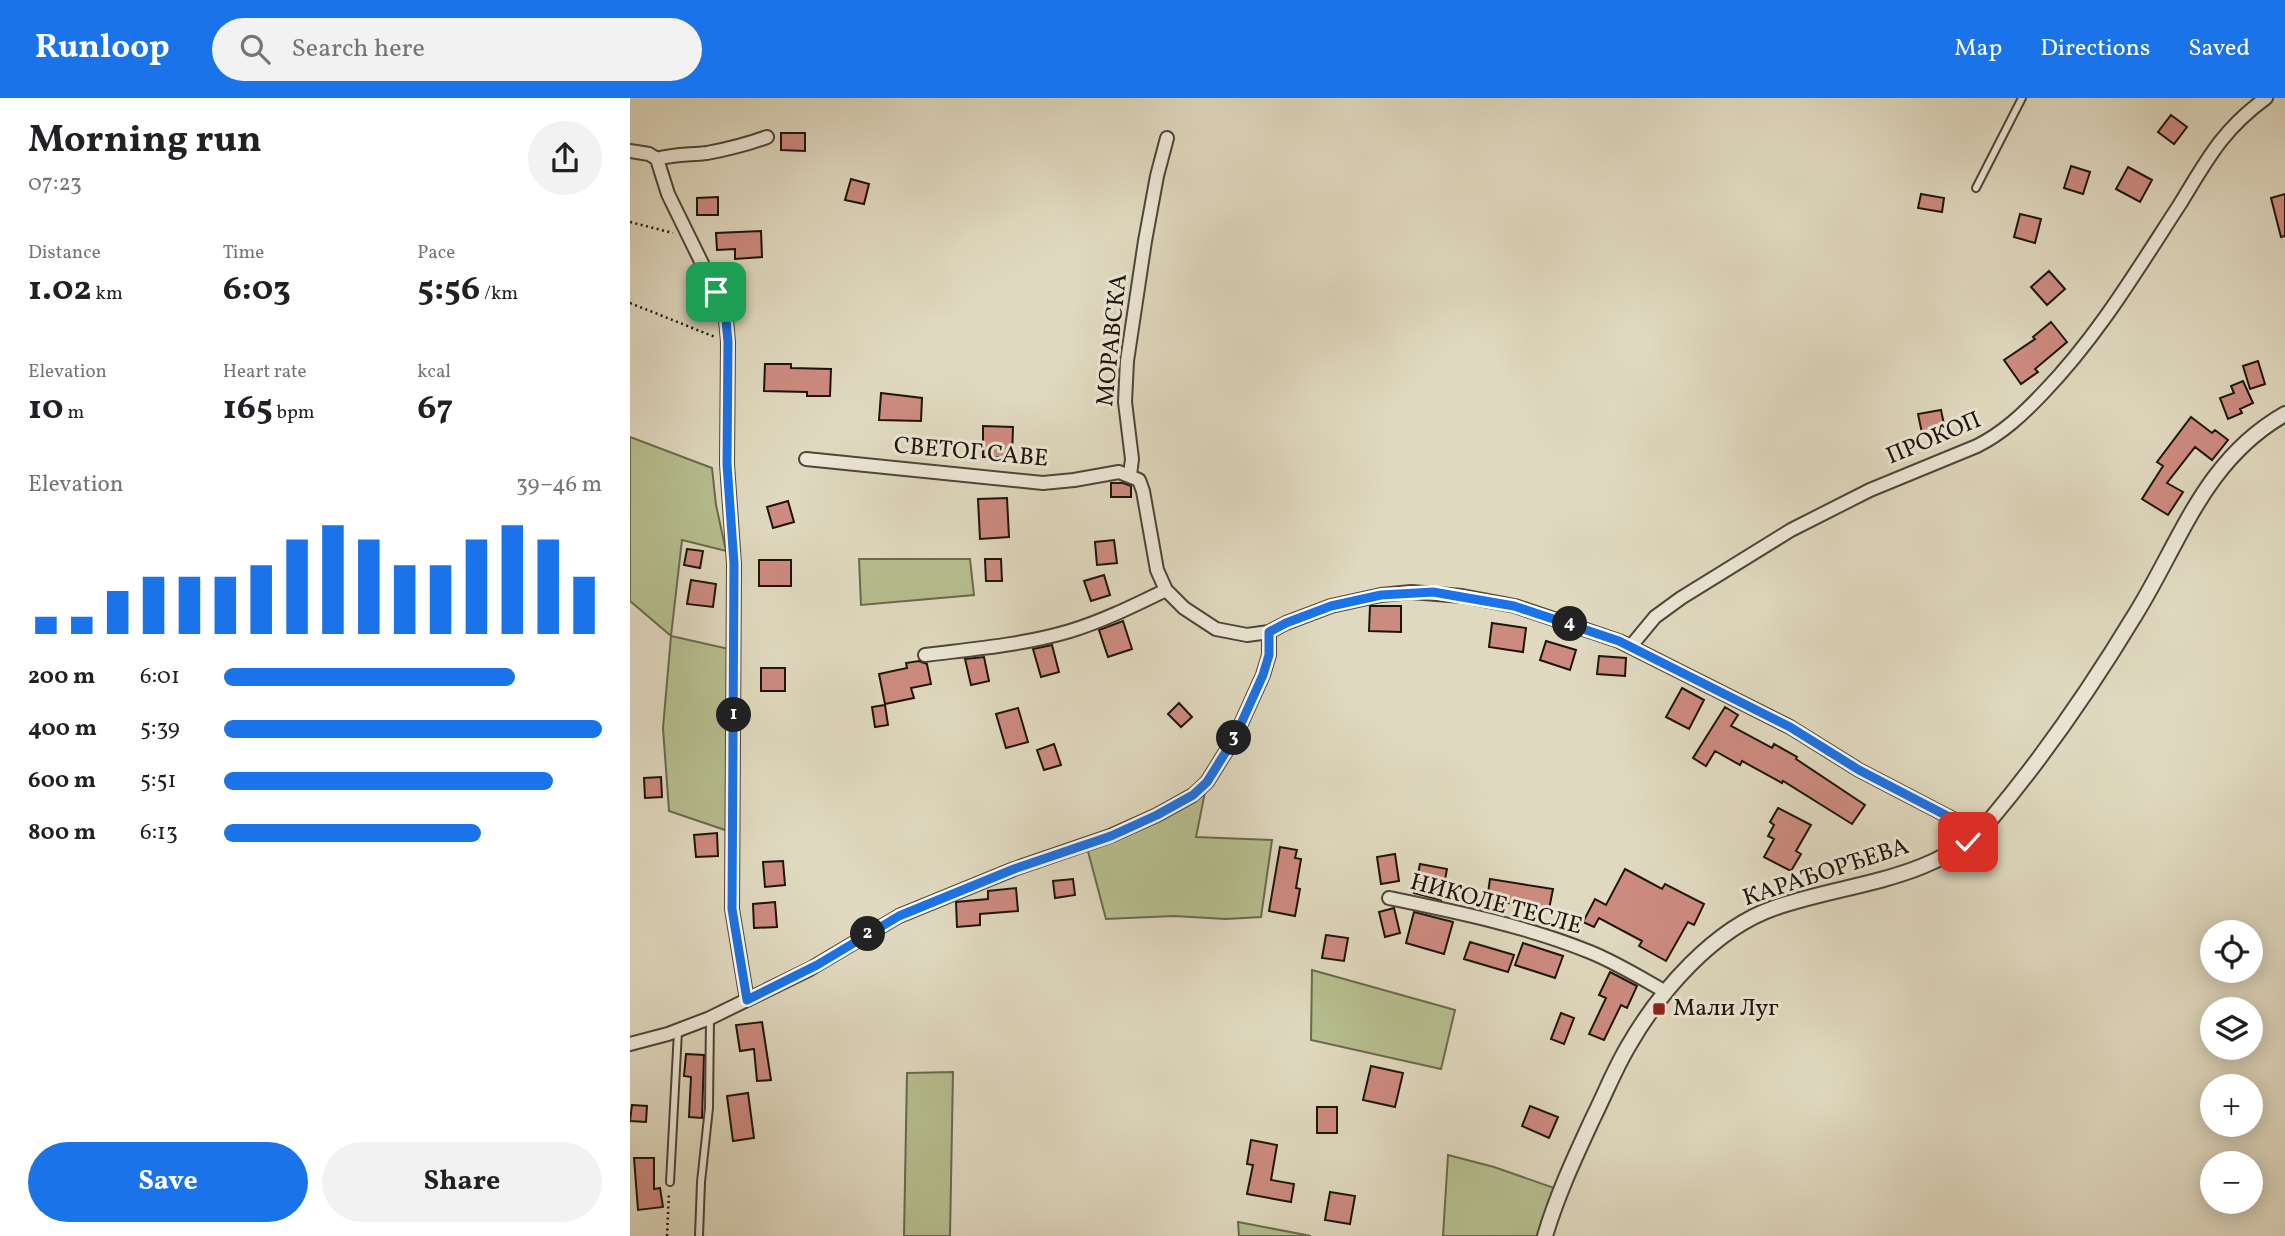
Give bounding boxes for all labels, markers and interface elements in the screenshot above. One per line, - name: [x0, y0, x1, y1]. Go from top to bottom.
- search box: [212, 18, 702, 81]
- text: Runloop: [35, 26, 170, 72]
- icon: search: [236, 30, 274, 68]
- text: Search here: [292, 31, 425, 67]
- text: Map: [1954, 32, 2002, 66]
- text: Directions: [2040, 32, 2150, 66]
- text: Saved: [2188, 32, 2250, 66]
- text: Morning run: [28, 115, 262, 168]
- button: share: [528, 121, 602, 195]
- text: 07:23: [28, 168, 82, 200]
- text: Distance: [28, 240, 101, 266]
- text: Time: [223, 240, 264, 266]
- text: Pace: [417, 240, 455, 266]
- pin: [686, 262, 746, 322]
- text: 1.02: [28, 266, 92, 314]
- text: 6:03: [223, 266, 291, 314]
- text: 5:56: [417, 266, 480, 314]
- street label: МОРАВСКА: [1089, 272, 1137, 408]
- icon: arrive: [697, 273, 735, 311]
- text: km: [92, 281, 123, 307]
- text: /km: [480, 281, 518, 307]
- text: Elevation: [28, 359, 107, 385]
- text: Heart rate: [223, 359, 307, 385]
- text: kcal: [417, 359, 451, 385]
- text: 10: [28, 385, 64, 433]
- text: 165: [223, 385, 273, 433]
- text: 67: [417, 385, 453, 433]
- text: m: [64, 400, 84, 426]
- text: bpm: [273, 400, 315, 426]
- street label: ПРОКОП: [1881, 404, 1987, 474]
- street label: СВЕТОГ САВЕ: [892, 429, 1050, 477]
- text: Elevation: [28, 469, 124, 501]
- text: 39–46 m: [516, 469, 602, 501]
- pin: 4: [1552, 606, 1588, 642]
- text: 4: [1564, 610, 1575, 636]
- text: 200 m: [28, 661, 95, 693]
- text: 6:01: [140, 661, 180, 693]
- pin: 1: [716, 698, 752, 732]
- text: 1: [730, 701, 737, 727]
- text: 400 m: [28, 713, 97, 745]
- text: 5:39: [140, 713, 180, 745]
- pin: 3: [1216, 720, 1252, 756]
- text: 3: [1229, 724, 1238, 750]
- text: 600 m: [28, 765, 96, 797]
- text: 5:51: [140, 765, 176, 797]
- pin: [1938, 812, 1998, 872]
- text: 800 m: [28, 817, 96, 849]
- text: 6:13: [140, 817, 178, 849]
- icon: check: [1949, 823, 1987, 861]
- street label: КАРАЂОРЂЕВА: [1739, 830, 1914, 916]
- street label: НИКОЛЕ ТЕСЛЕ: [1406, 866, 1586, 944]
- pin: 2: [850, 916, 886, 952]
- text: 2: [863, 920, 872, 946]
- map controls: [2200, 920, 2263, 1214]
- button: locate: [2200, 920, 2263, 983]
- place label: Мали Луг: [1673, 992, 1779, 1026]
- button: layers: [2200, 997, 2263, 1060]
- marker: Мали Луг: [1651, 1001, 1667, 1017]
- button: +: [2200, 1074, 2263, 1137]
- button: Save: [28, 1142, 308, 1222]
- button: Share: [322, 1142, 602, 1222]
- button: −: [2200, 1151, 2263, 1214]

